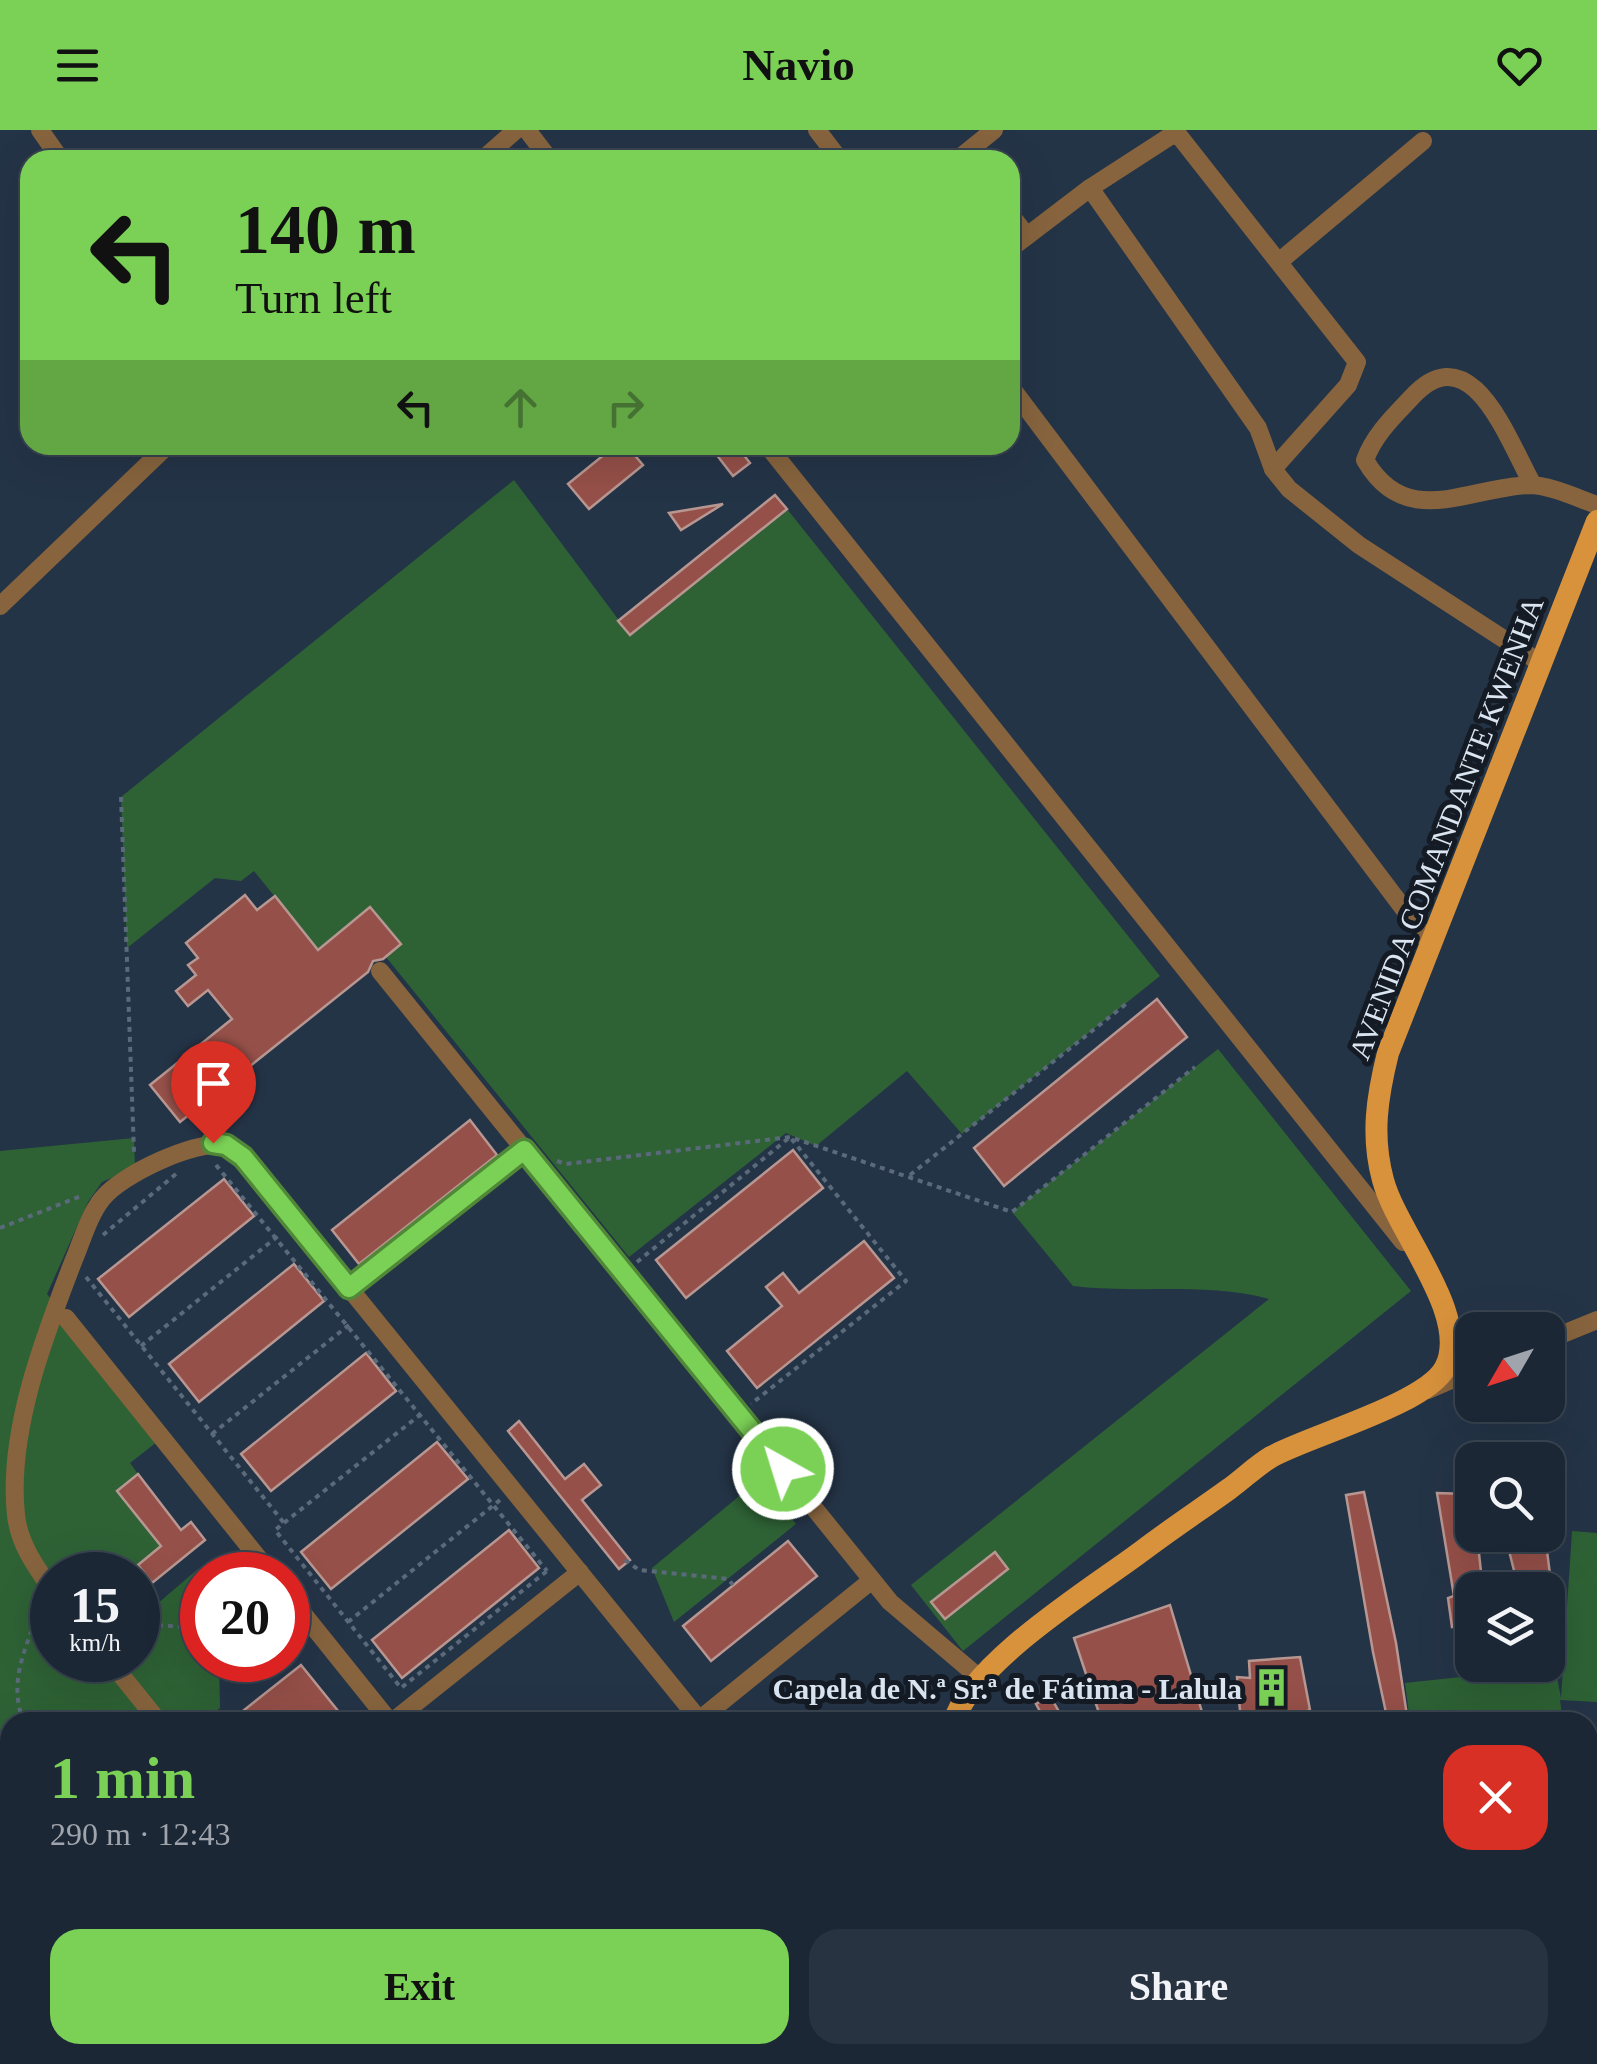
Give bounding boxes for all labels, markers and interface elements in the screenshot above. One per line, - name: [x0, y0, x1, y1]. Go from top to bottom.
- icon: menu: [50, 38, 105, 93]
- icon: heart: [1492, 38, 1547, 93]
- text: Navio: [742, 40, 855, 90]
- icon: left: [70, 190, 200, 320]
- text: 140 m: [235, 191, 416, 268]
- text: Turn left: [235, 273, 392, 323]
- icon: left: [388, 380, 443, 435]
- icon: ahead: [493, 380, 548, 435]
- icon: right: [598, 380, 653, 435]
- street label: AVENIDA COMANDANTE KWENHA: [1342, 592, 1550, 1064]
- pin: [171, 1041, 256, 1144]
- icon: arrive: [186, 1056, 241, 1111]
- north arrow: [1455, 1312, 1565, 1422]
- map controls: [1455, 1312, 1565, 1682]
- position arrow: [731, 1417, 835, 1521]
- button: search: [1455, 1442, 1565, 1552]
- speed limit sign: 20: [180, 1552, 310, 1682]
- button: layers: [1455, 1572, 1565, 1682]
- text: 15: [70, 1577, 120, 1633]
- text: km/h: [69, 1629, 121, 1656]
- building icon: Capela de N.ª Sr.ª de Fátima - Lalula: [1251, 1667, 1293, 1709]
- place label: Capela de N.ª Sr.ª de Fátima - Lalula: [773, 1672, 1242, 1705]
- text: 1 min: [50, 1745, 195, 1811]
- button: close: [1443, 1745, 1548, 1850]
- text: 290 m · 12:43: [50, 1816, 230, 1852]
- button: Exit: [50, 1929, 789, 2044]
- button: Share: [809, 1929, 1548, 2044]

